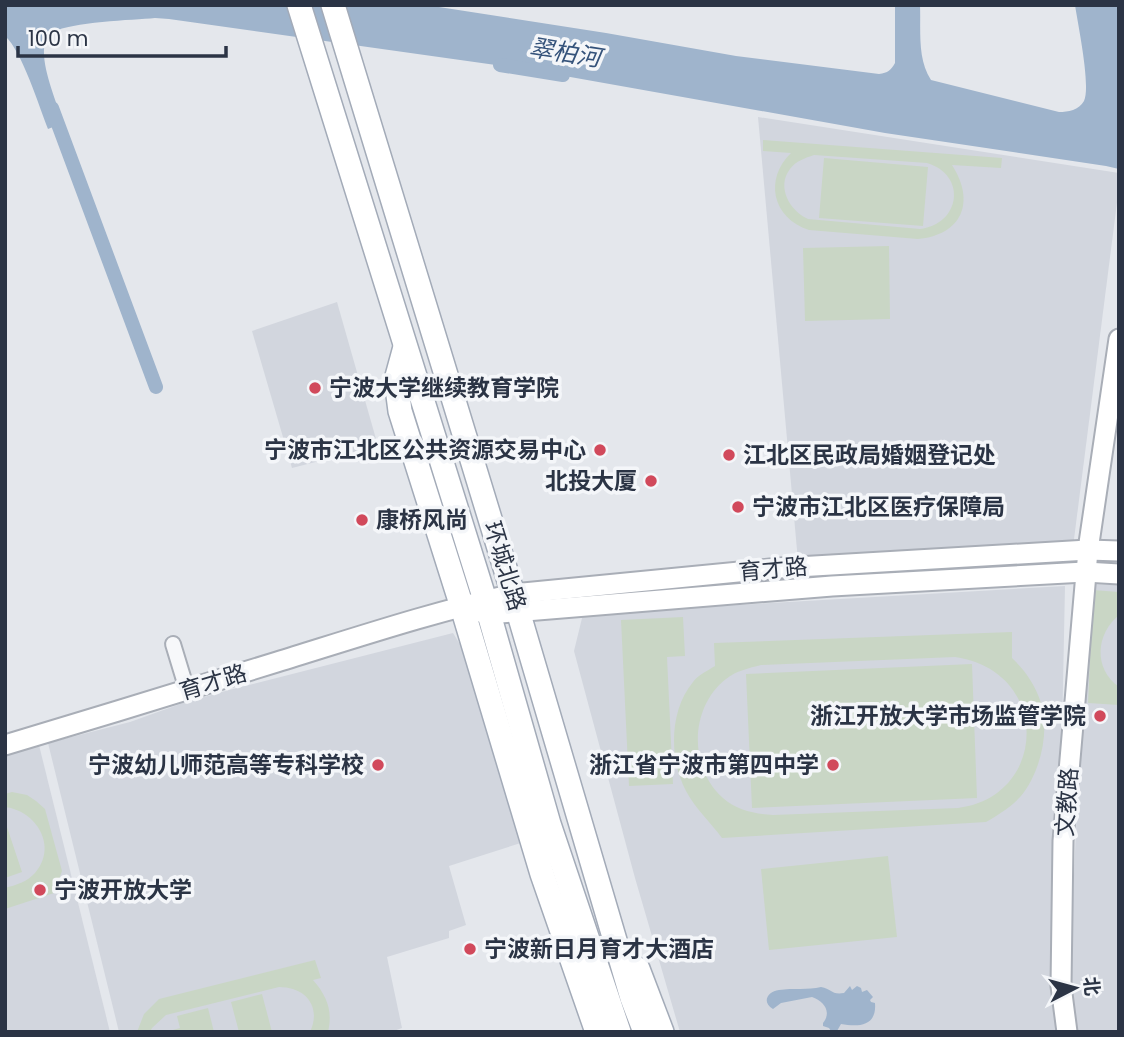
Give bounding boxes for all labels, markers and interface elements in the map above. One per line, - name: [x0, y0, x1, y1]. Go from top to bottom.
- scale bar: [18, 14, 226, 58]
- text: 100 m: [28, 24, 88, 53]
- water label: 翠柏河: [527, 31, 607, 75]
- place label: 宁波大学继续教育学院: [329, 372, 559, 404]
- marker: 宁波大学继续教育学院: [307, 380, 323, 396]
- place label: 宁波市江北区公共资源交易中心: [264, 434, 586, 466]
- place label: 江北区民政局婚姻登记处: [743, 439, 996, 471]
- marker: 宁波市江北区公共资源交易中心: [592, 442, 608, 458]
- marker: 江北区民政局婚姻登记处: [721, 447, 737, 463]
- place label: 北投大厦: [545, 465, 637, 497]
- marker: 北投大厦: [643, 473, 659, 489]
- place label: 宁波市江北区医疗保障局: [752, 491, 1005, 523]
- marker: 宁波市江北区医疗保障局: [730, 499, 746, 515]
- place label: 康桥风尚: [376, 504, 468, 536]
- marker: 康桥风尚: [354, 512, 370, 528]
- street label: 环城北路: [476, 517, 534, 615]
- street label: 育才路: [737, 550, 809, 588]
- street label: 育才路: [175, 657, 251, 707]
- place label: 浙江开放大学市场监管学院: [810, 700, 1086, 732]
- marker: 浙江开放大学市场监管学院: [1092, 708, 1108, 724]
- place label: 宁波幼儿师范高等专科学校: [88, 749, 364, 781]
- place label: 浙江省宁波市第四中学: [589, 749, 819, 781]
- marker: 宁波幼儿师范高等专科学校: [370, 757, 386, 773]
- marker: 浙江省宁波市第四中学: [825, 757, 841, 773]
- street label: 文教路: [1049, 766, 1085, 838]
- place label: 宁波开放大学: [54, 874, 192, 906]
- marker: 宁波开放大学: [32, 882, 48, 898]
- place label: 宁波新日月育才大酒店: [484, 933, 714, 965]
- marker: 宁波新日月育才大酒店: [462, 941, 478, 957]
- north arrow: [1040, 953, 1110, 1023]
- text: 北: [1077, 975, 1106, 997]

